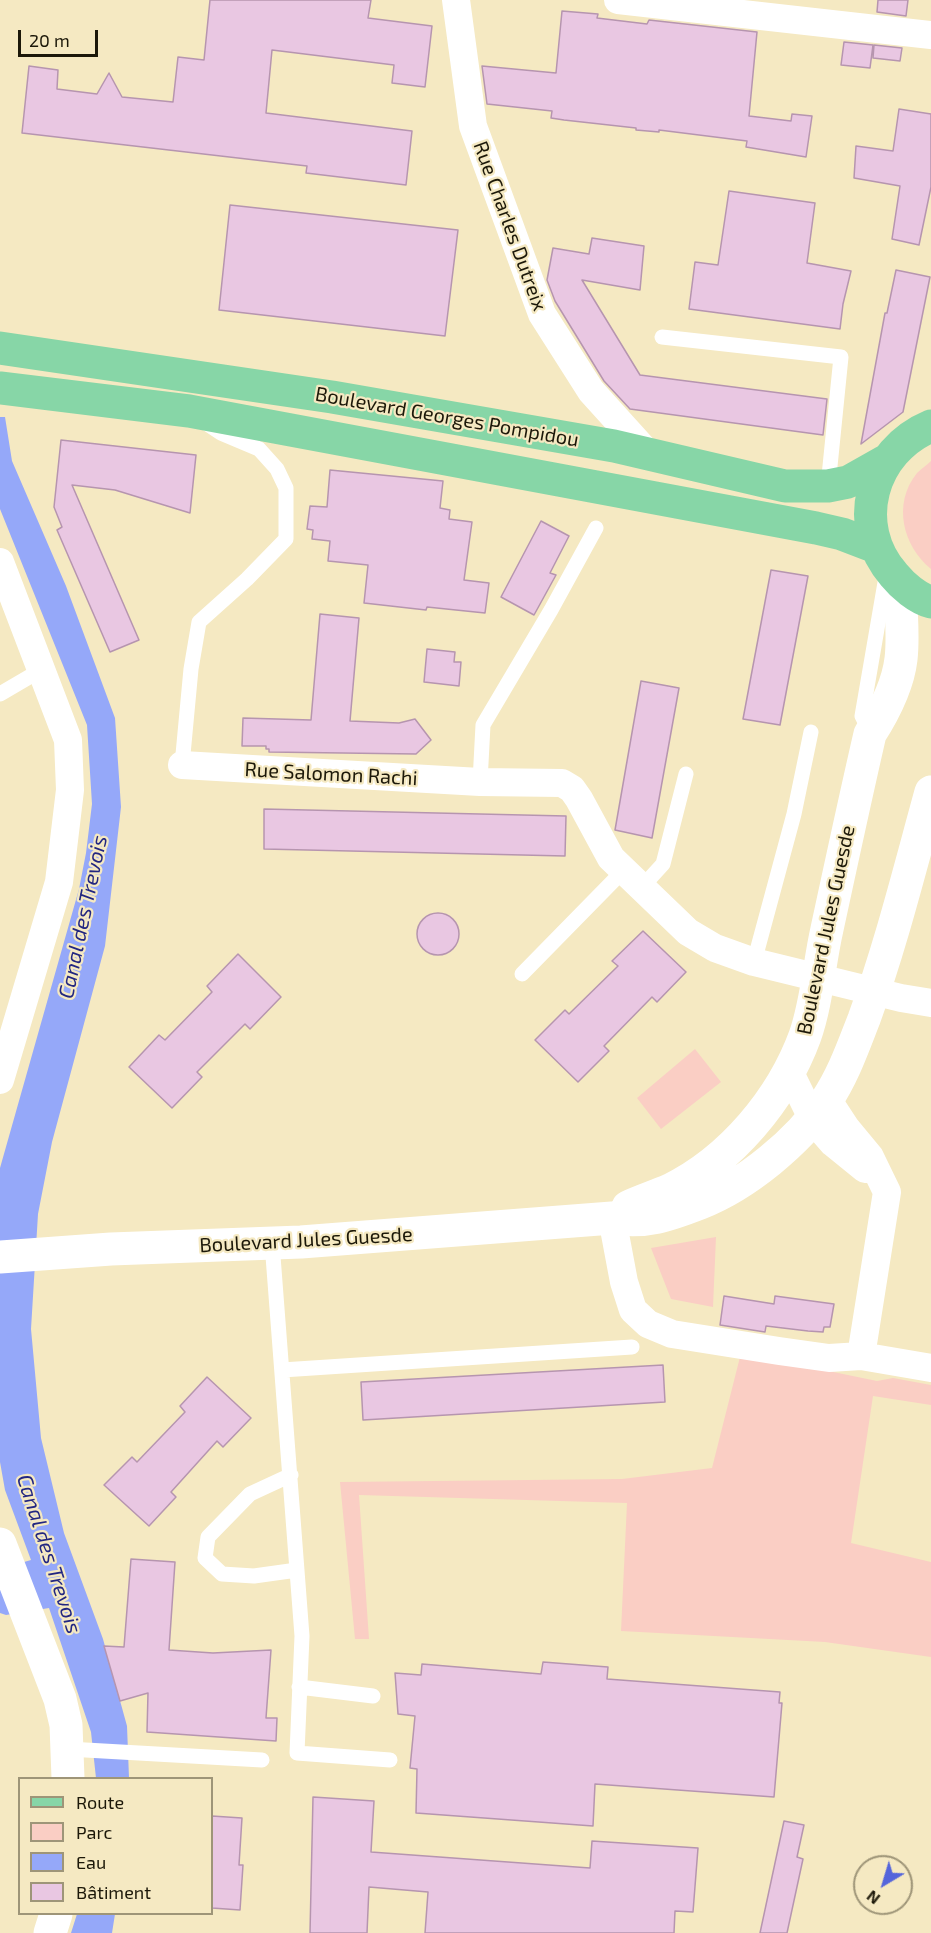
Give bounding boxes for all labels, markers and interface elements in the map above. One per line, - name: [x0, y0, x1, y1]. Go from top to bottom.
- scale bar: [21, 18, 100, 56]
- text: 20 m: [29, 29, 70, 51]
- street label: Rue Charles Dutreix: [468, 138, 552, 314]
- street label: Boulevard Georges Pompidou: [313, 382, 581, 452]
- street label: Rue Salomon Rachi: [244, 757, 418, 791]
- street label: Boulevard Jules Guesde: [792, 823, 860, 1037]
- water label: Canal des Trevois: [53, 833, 113, 1001]
- street label: Boulevard Jules Guesde: [199, 1222, 413, 1258]
- water label: Canal des Trevois: [11, 1471, 87, 1637]
- legend: [18, 1777, 213, 1915]
- text: Route: [76, 1791, 124, 1813]
- text: Parc: [76, 1821, 112, 1843]
- text: Eau: [76, 1851, 106, 1873]
- north arrow: [853, 1855, 913, 1915]
- text: Bâtiment: [76, 1881, 151, 1903]
- text: N: [862, 1887, 883, 1909]

